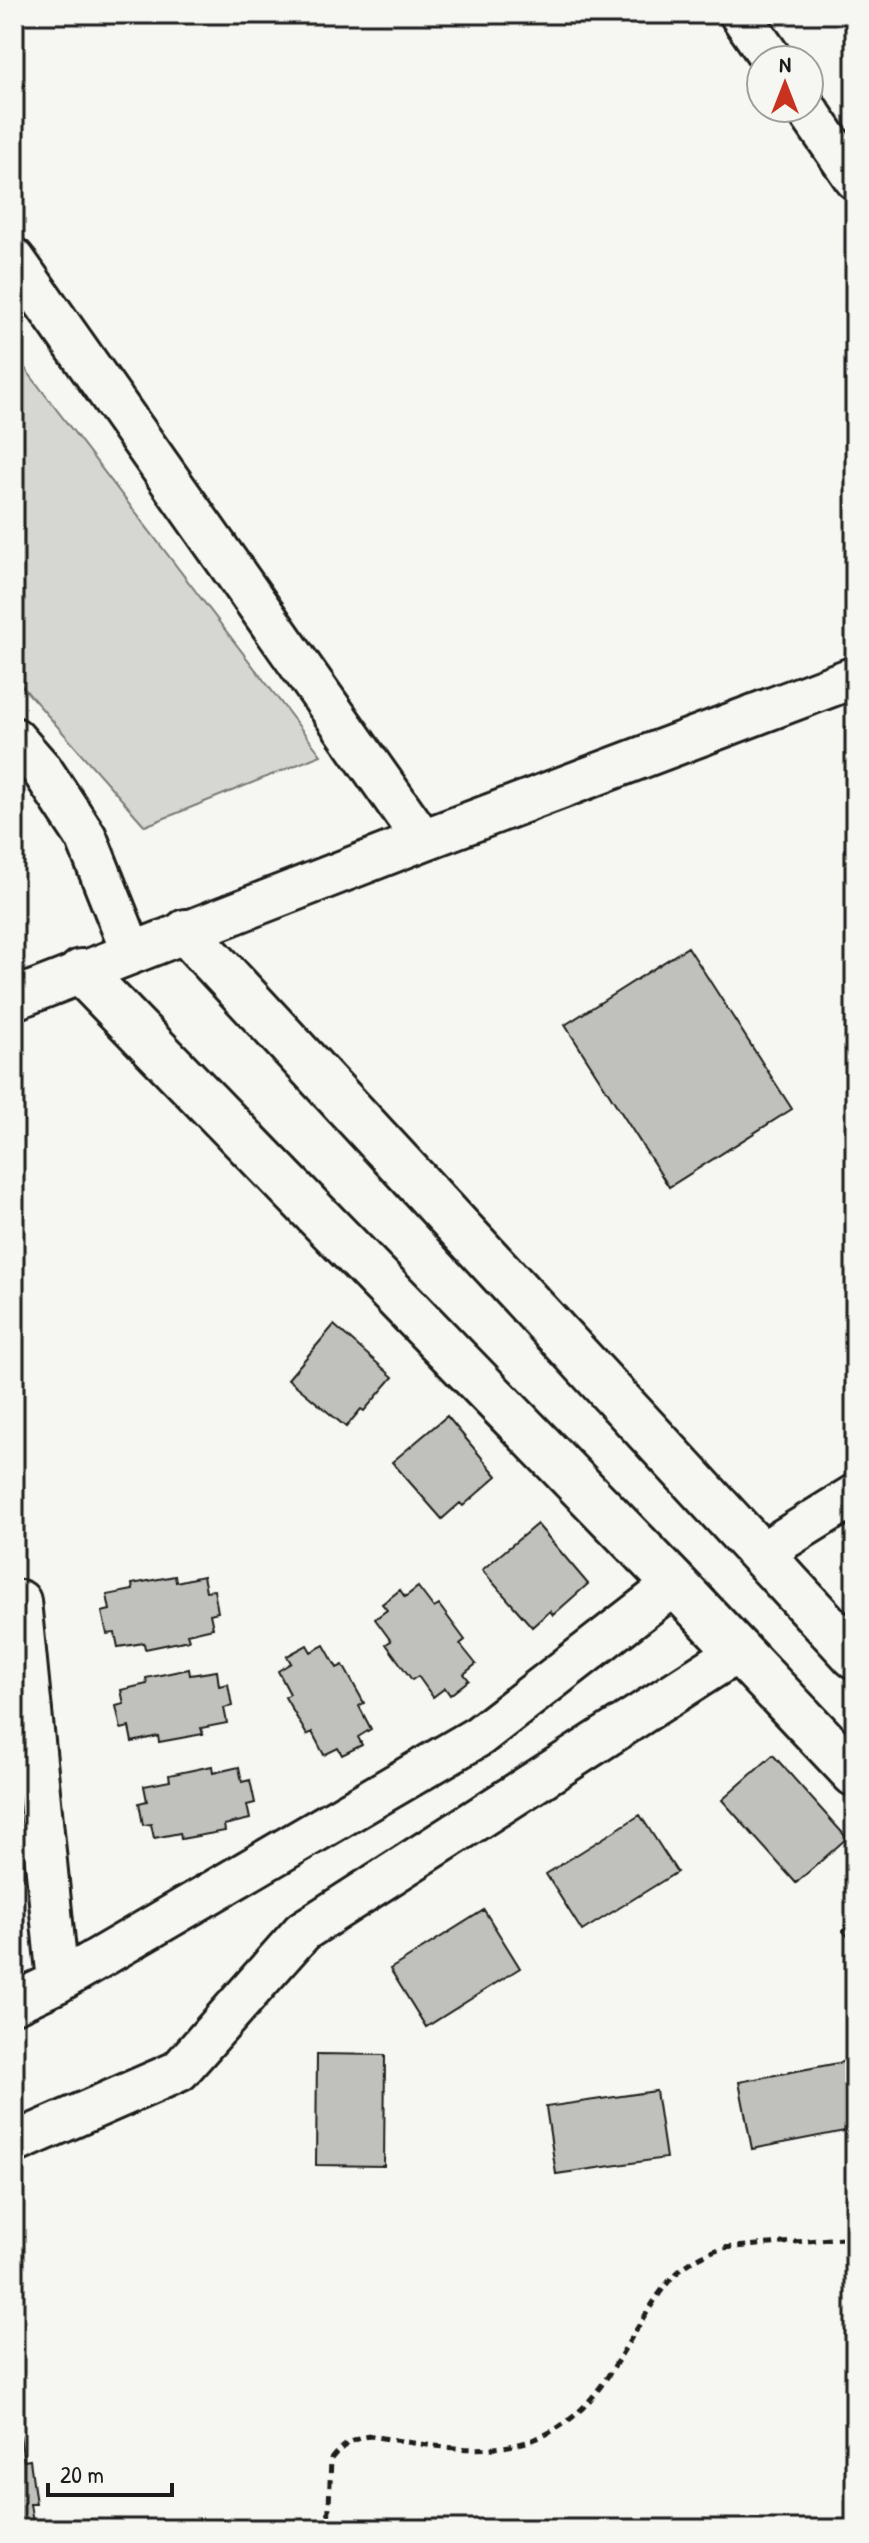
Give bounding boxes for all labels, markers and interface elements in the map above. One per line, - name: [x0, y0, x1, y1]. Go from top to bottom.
- north arrow: [745, 44, 825, 124]
- text: N: [779, 49, 791, 79]
- scale bar: [48, 2447, 172, 2497]
- text: 20 m: [60, 2458, 104, 2490]

